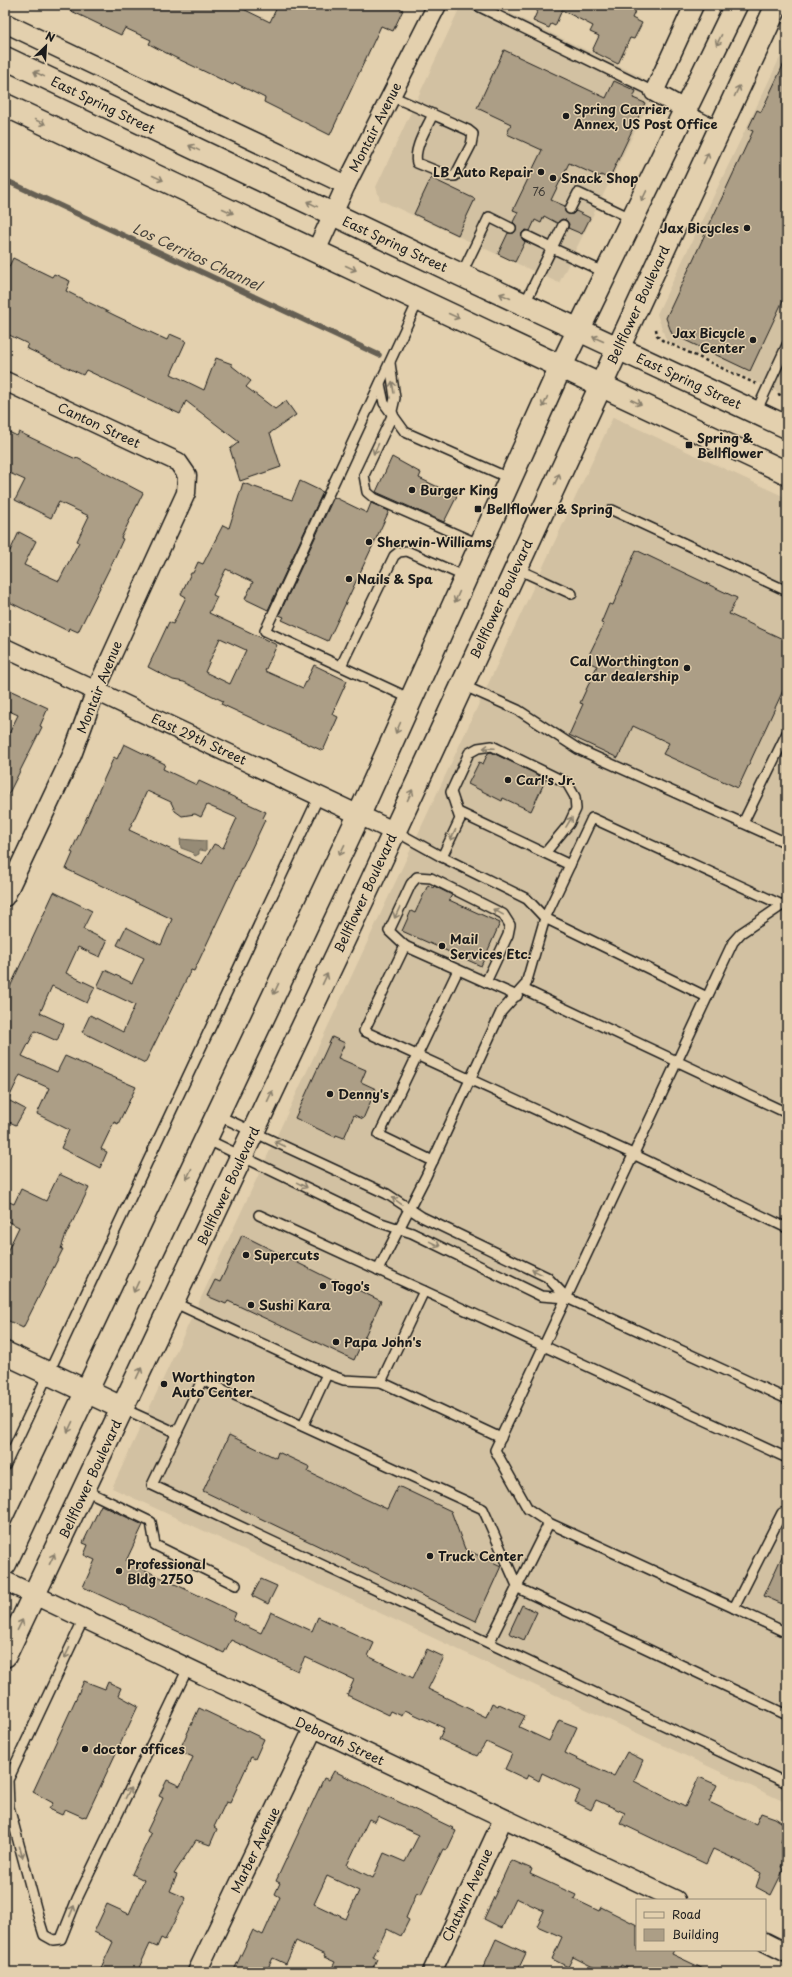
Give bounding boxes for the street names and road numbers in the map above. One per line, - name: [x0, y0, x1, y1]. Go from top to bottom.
- street label: East Spring Street: [48, 71, 159, 138]
- street label: Montair Avenue: [344, 79, 405, 175]
- street label: East Spring Street: [340, 211, 451, 276]
- street label: Bellflower Boulevard: [602, 242, 674, 367]
- street label: East Spring Street: [634, 348, 745, 413]
- street label: Canton Street: [55, 397, 144, 452]
- street label: Bellflower Boulevard: [465, 536, 537, 661]
- street label: Montair Avenue: [71, 638, 126, 736]
- street label: East 29th Street: [148, 708, 250, 769]
- street label: Bellflower Boulevard: [329, 830, 401, 955]
- street label: Bellflower Boulevard: [192, 1123, 264, 1248]
- street label: Bellflower Boulevard: [54, 1416, 126, 1541]
- street label: Deborah Street: [293, 1712, 388, 1769]
- street label: Marber Avenue: [226, 1804, 284, 1896]
- street label: Chatwin Avenue: [437, 1845, 496, 1945]

